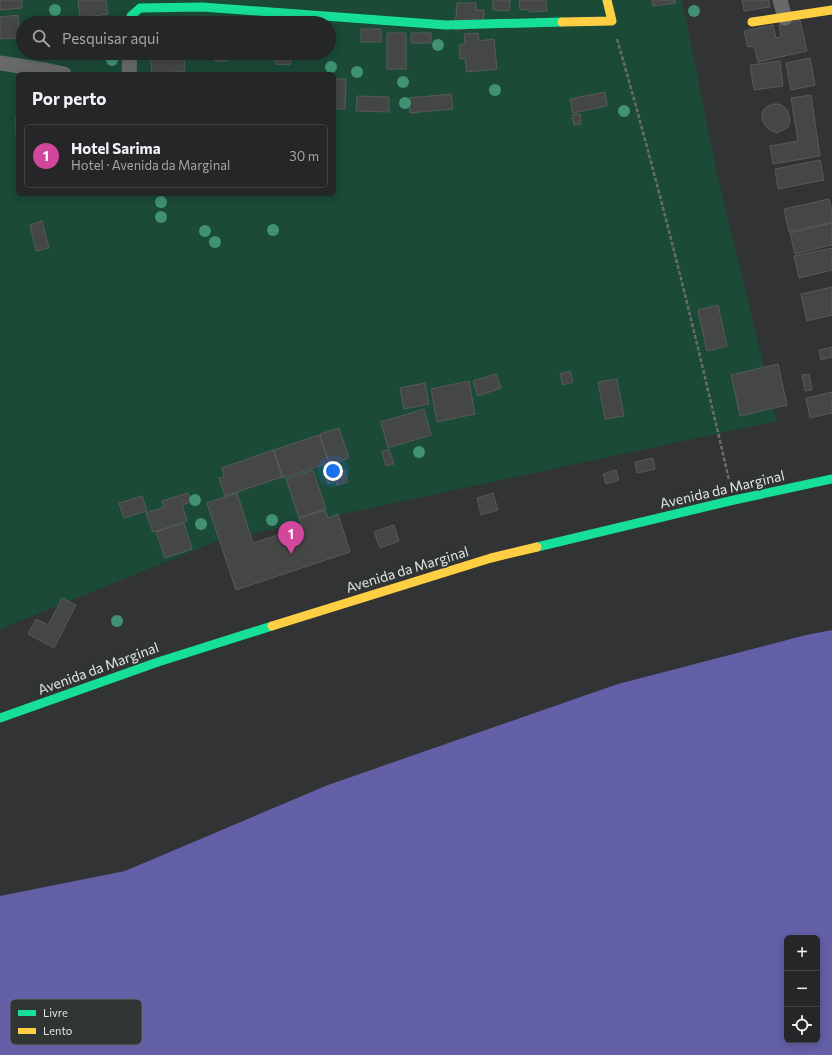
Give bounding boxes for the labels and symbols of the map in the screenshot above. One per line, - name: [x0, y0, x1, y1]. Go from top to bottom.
- your location: [323, 461, 343, 481]
- street label: Avenida da Marginal: [658, 466, 786, 512]
- pin: 1: [278, 521, 304, 554]
- street label: Avenida da Marginal: [344, 542, 470, 596]
- street label: Avenida da Marginal: [35, 638, 161, 698]
- legend: [10, 999, 142, 1045]
- text: Livre: [43, 1006, 68, 1019]
- text: Lento: [43, 1024, 73, 1037]

